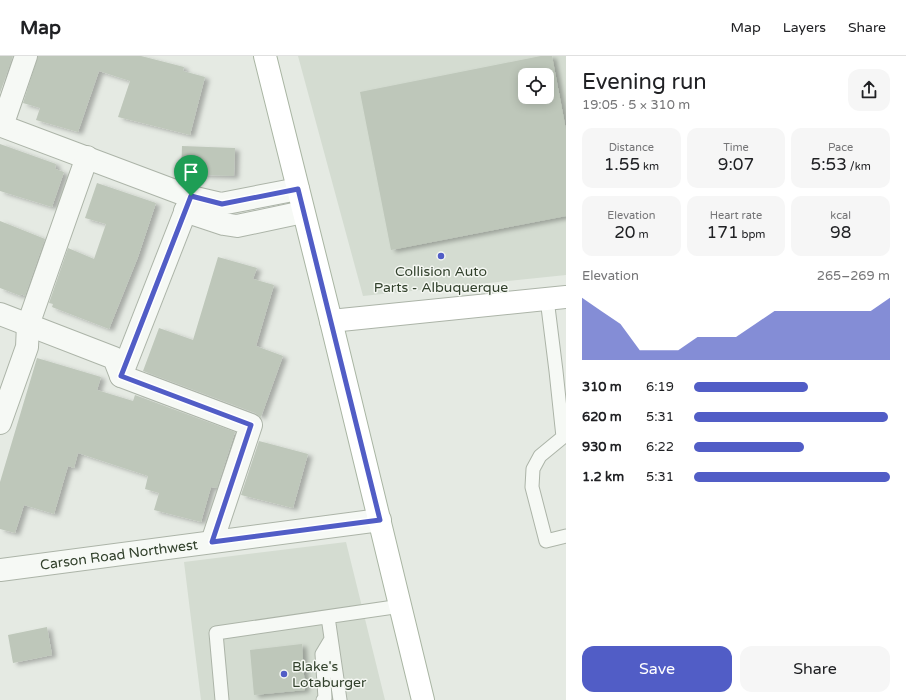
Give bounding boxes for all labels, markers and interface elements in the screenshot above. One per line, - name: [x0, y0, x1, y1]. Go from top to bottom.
- text: Map: [20, 17, 61, 39]
- text: Map: [731, 19, 761, 36]
- text: Layers: [783, 19, 826, 36]
- text: Share: [848, 19, 886, 36]
- map controls: [518, 68, 554, 104]
- button: locate: [518, 68, 554, 104]
- text: Evening run: [582, 69, 707, 95]
- button: share: [848, 69, 890, 111]
- text: 19:05 · 5 × 310 m: [582, 97, 690, 113]
- text: Distance: [609, 141, 654, 154]
- text: Time: [723, 141, 749, 154]
- text: Pace: [828, 141, 853, 154]
- text: 1.55: [604, 154, 640, 175]
- text: 9:07: [718, 154, 754, 175]
- text: 5:53: [811, 154, 847, 175]
- pin: [174, 155, 208, 196]
- text: km: [640, 160, 659, 173]
- text: /km: [847, 160, 871, 173]
- icon: arrive: [180, 161, 202, 183]
- text: Elevation: [607, 209, 655, 222]
- text: Heart rate: [710, 209, 762, 222]
- text: kcal: [830, 209, 851, 222]
- text: 20: [614, 222, 636, 243]
- text: 171: [707, 222, 739, 243]
- text: 98: [830, 222, 851, 243]
- text: m: [636, 228, 648, 241]
- text: bpm: [739, 228, 765, 241]
- marker: Collision Auto Parts - Albuquerque: [436, 251, 446, 261]
- place label: Collision Auto Parts - Albuquerque: [374, 263, 508, 296]
- text: Elevation: [582, 268, 639, 284]
- text: 265–269 m: [817, 268, 890, 284]
- text: 310 m: [582, 379, 622, 395]
- text: 6:19: [646, 379, 674, 395]
- text: 620 m: [582, 409, 622, 425]
- text: 5:31: [646, 409, 674, 425]
- text: 930 m: [582, 439, 622, 455]
- text: 6:22: [646, 439, 674, 455]
- text: 1.2 km: [582, 469, 624, 485]
- text: 5:31: [646, 469, 674, 485]
- street label: Carson Road Northwest: [39, 536, 200, 574]
- button: Save: [582, 646, 732, 692]
- button: Share: [740, 646, 890, 692]
- place label: Blake's Lotaburger: [292, 658, 367, 691]
- marker: Blake's Lotaburger: [279, 669, 289, 679]

